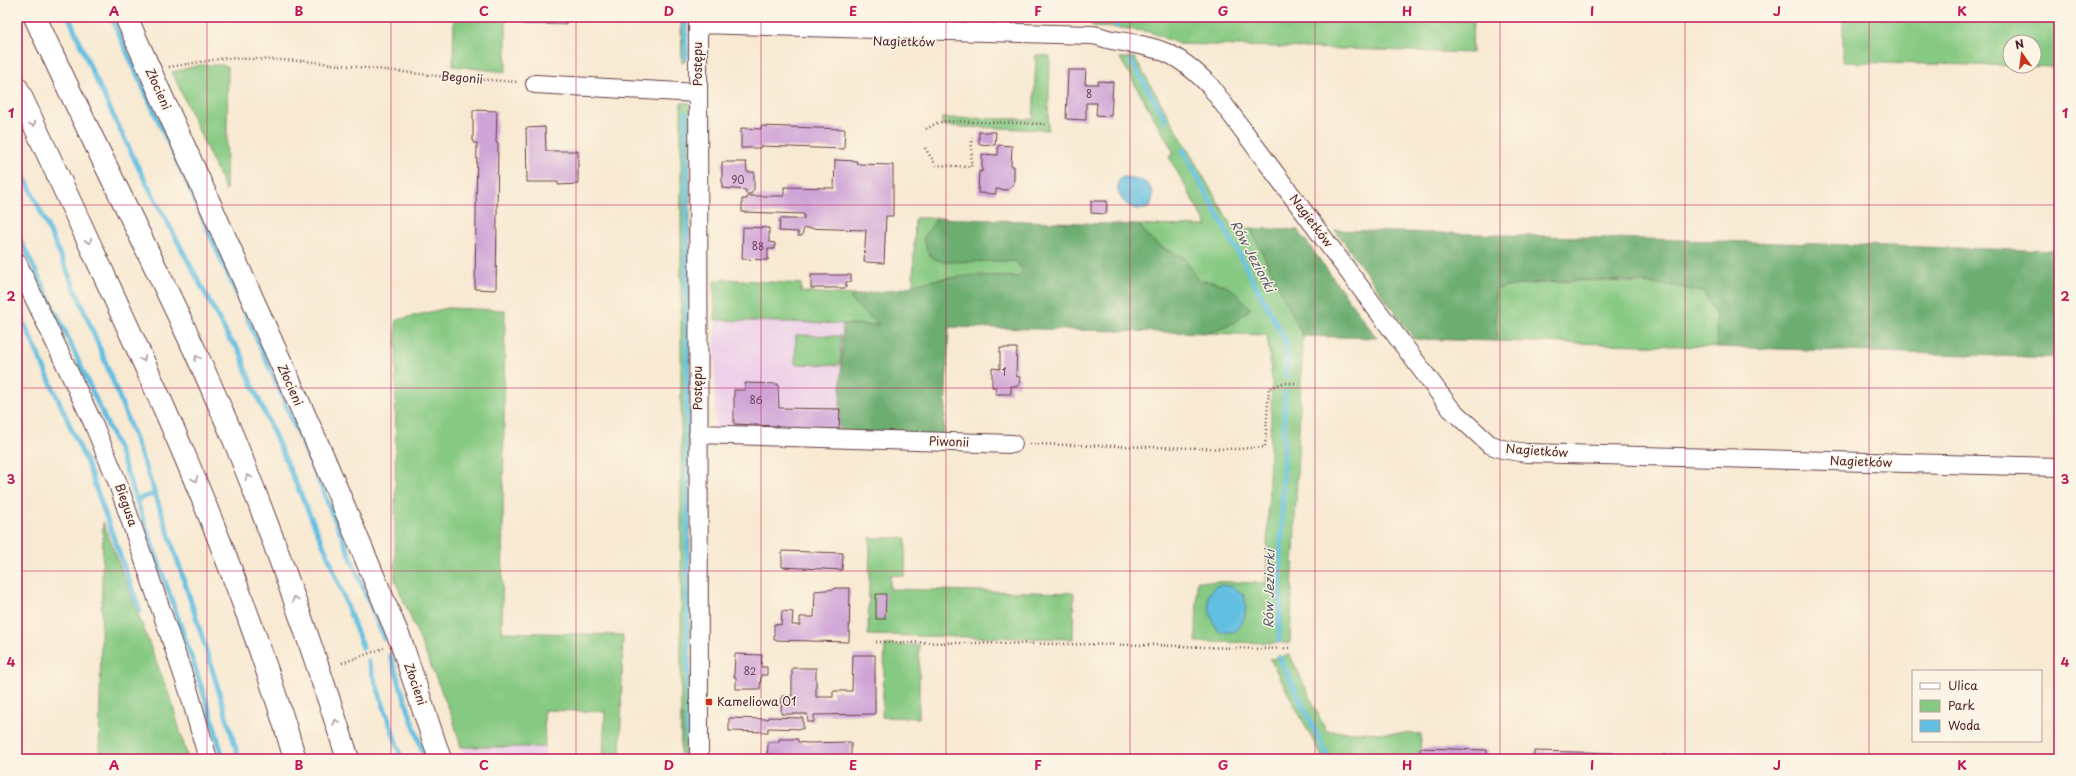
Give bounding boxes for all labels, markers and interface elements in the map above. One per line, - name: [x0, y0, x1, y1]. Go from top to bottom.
- text: A: [109, 1, 119, 20]
- text: B: [295, 1, 304, 20]
- text: C: [479, 1, 489, 20]
- text: D: [664, 1, 674, 20]
- text: E: [849, 1, 857, 20]
- text: F: [1034, 1, 1042, 20]
- text: G: [1218, 1, 1228, 20]
- text: H: [1402, 1, 1412, 20]
- text: I: [1590, 1, 1594, 20]
- text: J: [1773, 1, 1781, 20]
- text: K: [1957, 1, 1967, 20]
- street label: Nagietków: [873, 31, 936, 51]
- north arrow: [2002, 34, 2042, 74]
- text: N: [2013, 34, 2026, 53]
- street label: Postępu: [688, 42, 706, 86]
- street label: Złocieni: [142, 65, 176, 112]
- street label: Begonii: [440, 66, 484, 88]
- house number: 8: [1086, 86, 1092, 101]
- text: 1: [8, 103, 14, 122]
- text: 1: [2062, 103, 2068, 122]
- one-way arrow: [28, 119, 36, 127]
- house number: 90: [731, 172, 745, 187]
- street label: Nagietków: [1286, 190, 1338, 251]
- water label: Rów Jeziorki: [1227, 216, 1281, 297]
- one-way arrow: [84, 237, 92, 245]
- house number: 88: [752, 238, 764, 253]
- text: 2: [6, 286, 16, 305]
- text: 2: [2060, 286, 2070, 305]
- one-way arrow: [194, 354, 202, 362]
- one-way arrow: [138, 355, 146, 363]
- street label: Złocieni: [274, 361, 308, 408]
- house number: 1: [1002, 364, 1006, 379]
- street label: Postępu: [688, 366, 706, 410]
- house number: 86: [750, 392, 763, 407]
- street label: Piwonii: [929, 431, 970, 451]
- street label: Nagietków: [1505, 439, 1569, 461]
- street label: Nagietków: [1830, 451, 1893, 471]
- text: 3: [7, 469, 16, 488]
- text: 3: [2061, 469, 2070, 488]
- one-way arrow: [245, 474, 253, 481]
- one-way arrow: [190, 475, 198, 482]
- street label: Biegusa: [111, 481, 143, 529]
- water label: Rów Jeziorki: [1258, 547, 1279, 629]
- one-way arrow: [291, 595, 300, 602]
- text: 4: [7, 652, 16, 671]
- text: 4: [2061, 652, 2070, 671]
- street label: Złocieni: [400, 660, 432, 707]
- house number: 82: [744, 663, 756, 678]
- legend: [1912, 670, 2042, 742]
- text: Ulica: [1948, 676, 1978, 694]
- place label: Kameliowa 01: [717, 692, 796, 710]
- text: Park: [1948, 696, 1975, 714]
- marker: Kameliowa 01: [704, 697, 714, 707]
- text: Woda: [1948, 716, 1981, 734]
- one-way arrow: [332, 718, 341, 725]
- text: A: [109, 755, 119, 774]
- text: B: [295, 755, 304, 774]
- text: C: [479, 755, 489, 774]
- text: D: [664, 755, 674, 774]
- text: E: [849, 755, 857, 774]
- text: F: [1034, 755, 1042, 774]
- text: G: [1218, 755, 1228, 774]
- text: H: [1402, 755, 1412, 774]
- text: I: [1590, 755, 1594, 774]
- text: J: [1773, 755, 1781, 774]
- text: K: [1957, 755, 1967, 774]

